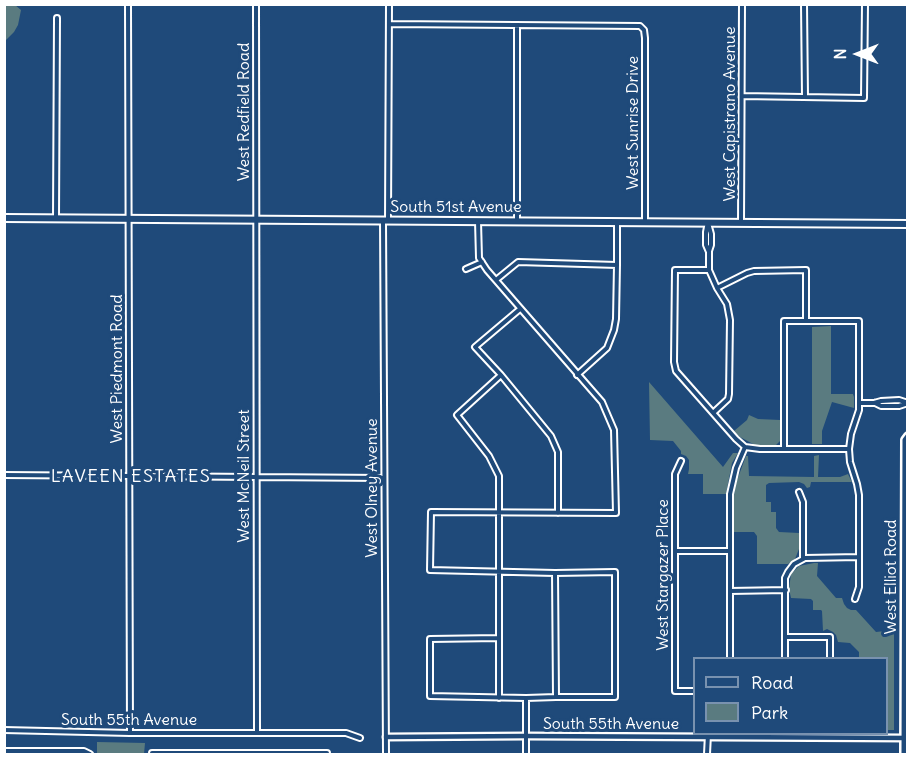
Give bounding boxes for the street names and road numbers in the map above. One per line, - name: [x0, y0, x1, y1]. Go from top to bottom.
- street label: West Capistrano Avenue: [720, 26, 740, 202]
- street label: West Redfield Road: [234, 43, 254, 181]
- street label: West Sunrise Drive: [623, 56, 643, 190]
- street label: South 51st Avenue: [390, 197, 522, 217]
- street label: West Piedmont Road: [107, 294, 127, 444]
- street label: West McNeil Street: [234, 409, 254, 543]
- street label: West Olney Avenue: [362, 418, 382, 558]
- street label: West Stargazer Place: [653, 499, 673, 651]
- street label: West Elliot Road: [881, 520, 901, 634]
- street label: South 55th Avenue: [61, 710, 197, 730]
- street label: South 55th Avenue: [543, 714, 679, 734]

